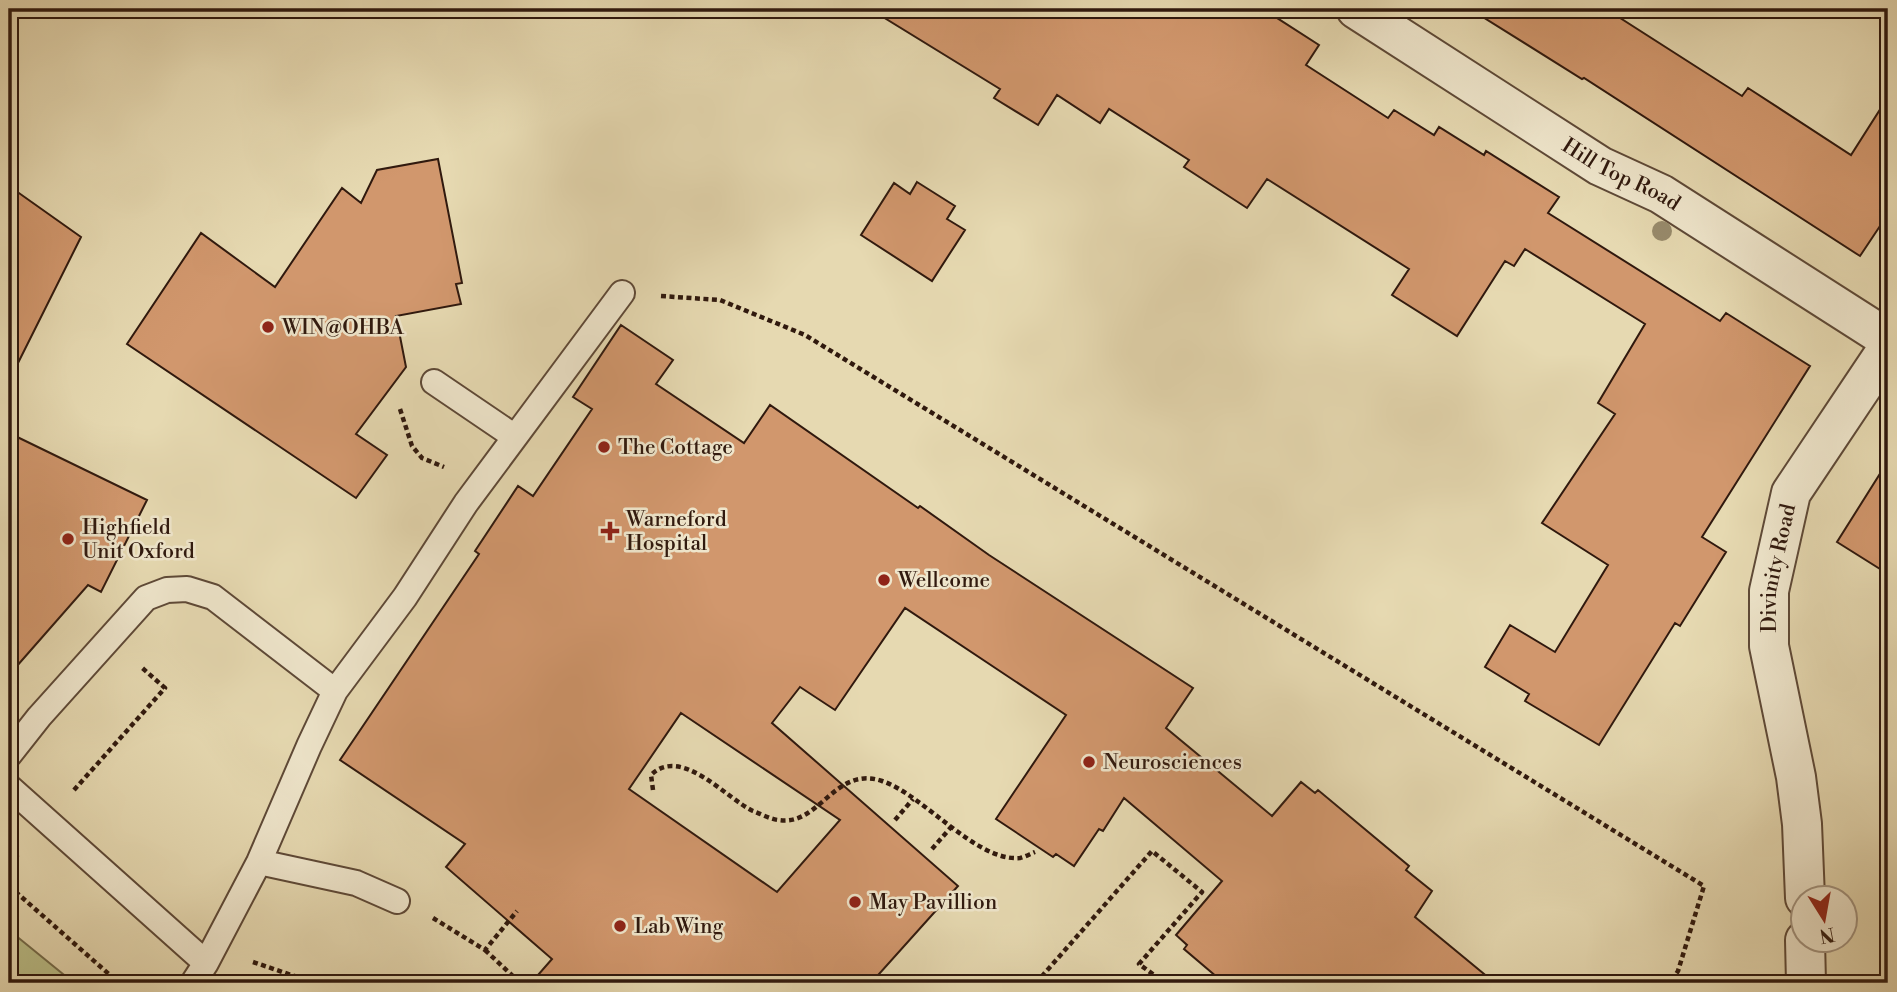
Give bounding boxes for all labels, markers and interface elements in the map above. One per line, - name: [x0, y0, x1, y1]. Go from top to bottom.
- street label: Hill Top Road: [1557, 133, 1685, 217]
- place label: WIN@OHBA: [281, 315, 405, 341]
- marker: WIN@OHBA: [260, 319, 276, 335]
- place label: The Cottage: [618, 435, 733, 461]
- marker: The Cottage: [596, 439, 612, 455]
- street label: Divinity Road: [1757, 501, 1802, 633]
- place label: Warneford Hospital: [625, 507, 727, 557]
- place label: Highfield Unit Oxford: [82, 515, 195, 565]
- marker: Warneford Hospital: [600, 521, 620, 541]
- marker: Highfield Unit Oxford: [60, 531, 76, 547]
- place label: Wellcome: [897, 568, 990, 594]
- marker: Wellcome: [876, 572, 892, 588]
- place label: Neurosciences: [1103, 750, 1242, 776]
- marker: Neurosciences: [1081, 754, 1097, 770]
- north arrow: [1788, 884, 1858, 954]
- place label: May Pavillion: [869, 890, 998, 916]
- marker: May Pavillion: [847, 894, 863, 910]
- place label: Lab Wing: [634, 914, 724, 940]
- marker: Lab Wing: [612, 918, 628, 934]
- text: N: [1817, 921, 1837, 948]

